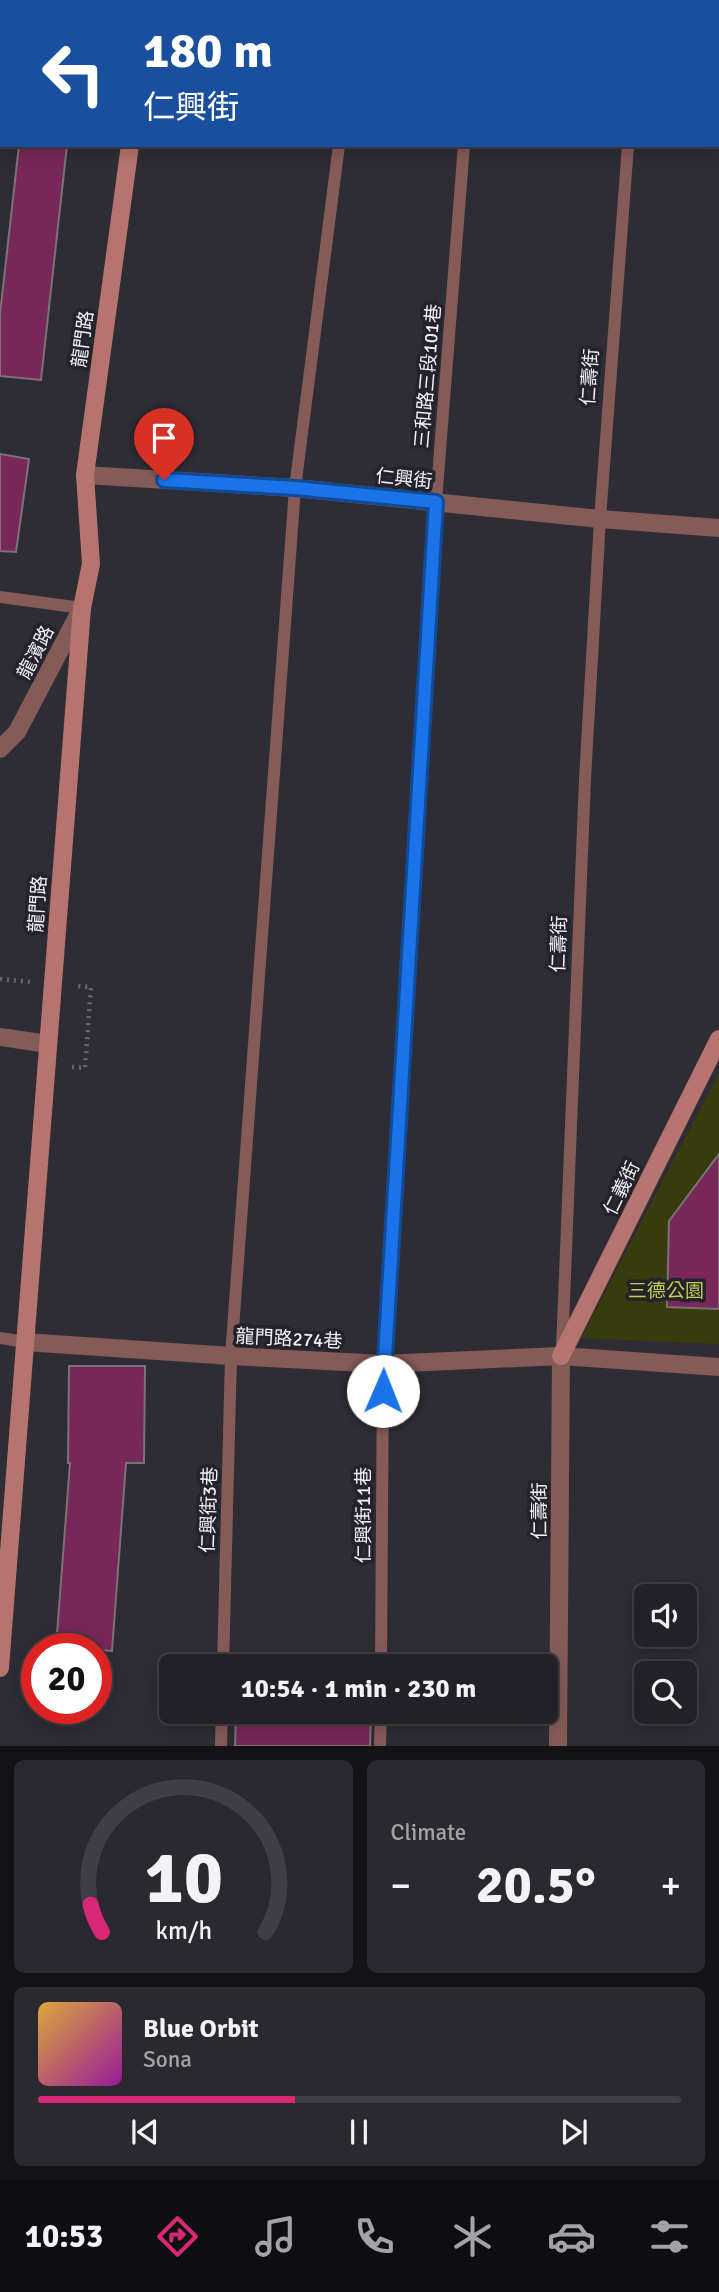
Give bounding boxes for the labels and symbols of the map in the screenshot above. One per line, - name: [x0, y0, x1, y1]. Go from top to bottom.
- street label: 三和路三段101巷: [410, 303, 446, 449]
- street label: 龍門路: [67, 309, 99, 369]
- street label: 仁壽街: [576, 348, 604, 406]
- pin: [134, 408, 194, 480]
- street label: 仁興街: [374, 464, 434, 494]
- street label: 龍濱路: [12, 622, 60, 683]
- street label: 龍門路: [24, 875, 52, 933]
- street label: 仁壽街: [546, 915, 572, 973]
- street label: 仁義街: [599, 1158, 645, 1219]
- park label: 三德公園: [628, 1279, 704, 1303]
- street label: 龍門路274巷: [235, 1324, 343, 1354]
- position arrow: [346, 1354, 420, 1428]
- street label: 仁興街3巷: [196, 1467, 222, 1554]
- street label: 仁興街11巷: [352, 1467, 376, 1563]
- street label: 仁壽街: [528, 1482, 552, 1540]
- speed limit sign: 20: [21, 1633, 112, 1724]

